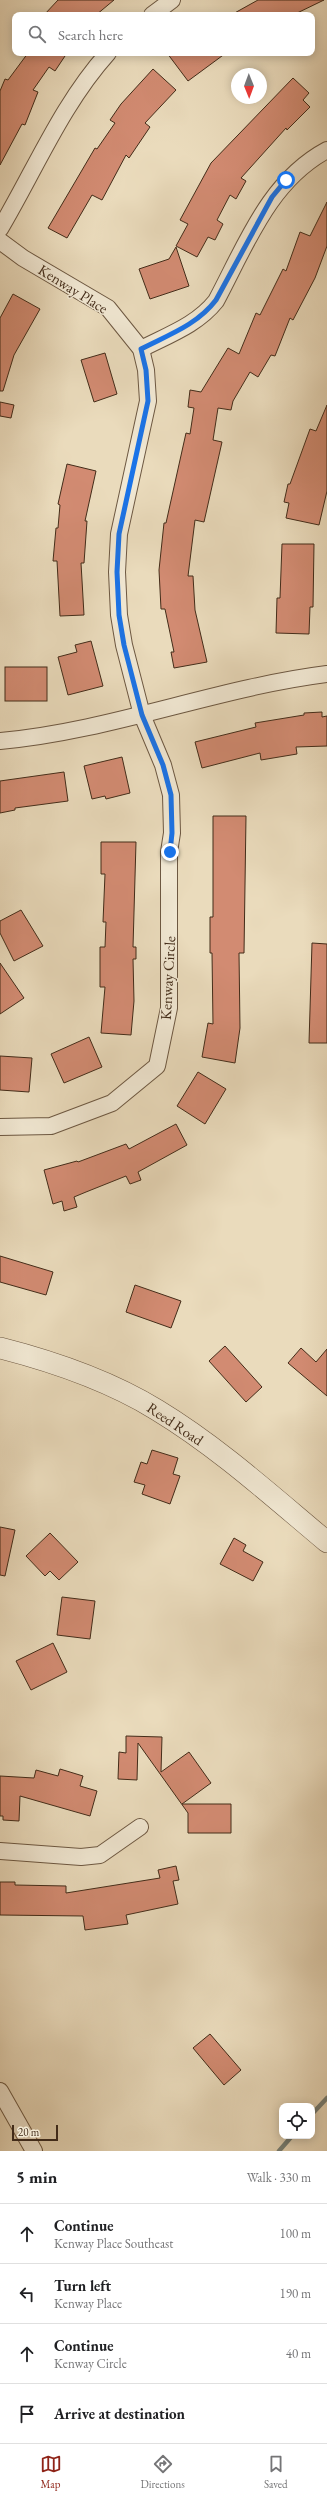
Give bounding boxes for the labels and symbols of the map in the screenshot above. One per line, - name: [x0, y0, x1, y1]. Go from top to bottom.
- north arrow: [231, 68, 267, 104]
- route start: [277, 171, 295, 189]
- street label: Kenway Place: [35, 260, 112, 318]
- route end: [161, 843, 179, 861]
- street label: Kenway Circle: [156, 935, 179, 1020]
- street label: Reed Road: [143, 1398, 207, 1450]
- scale bar: [12, 2123, 58, 2142]

